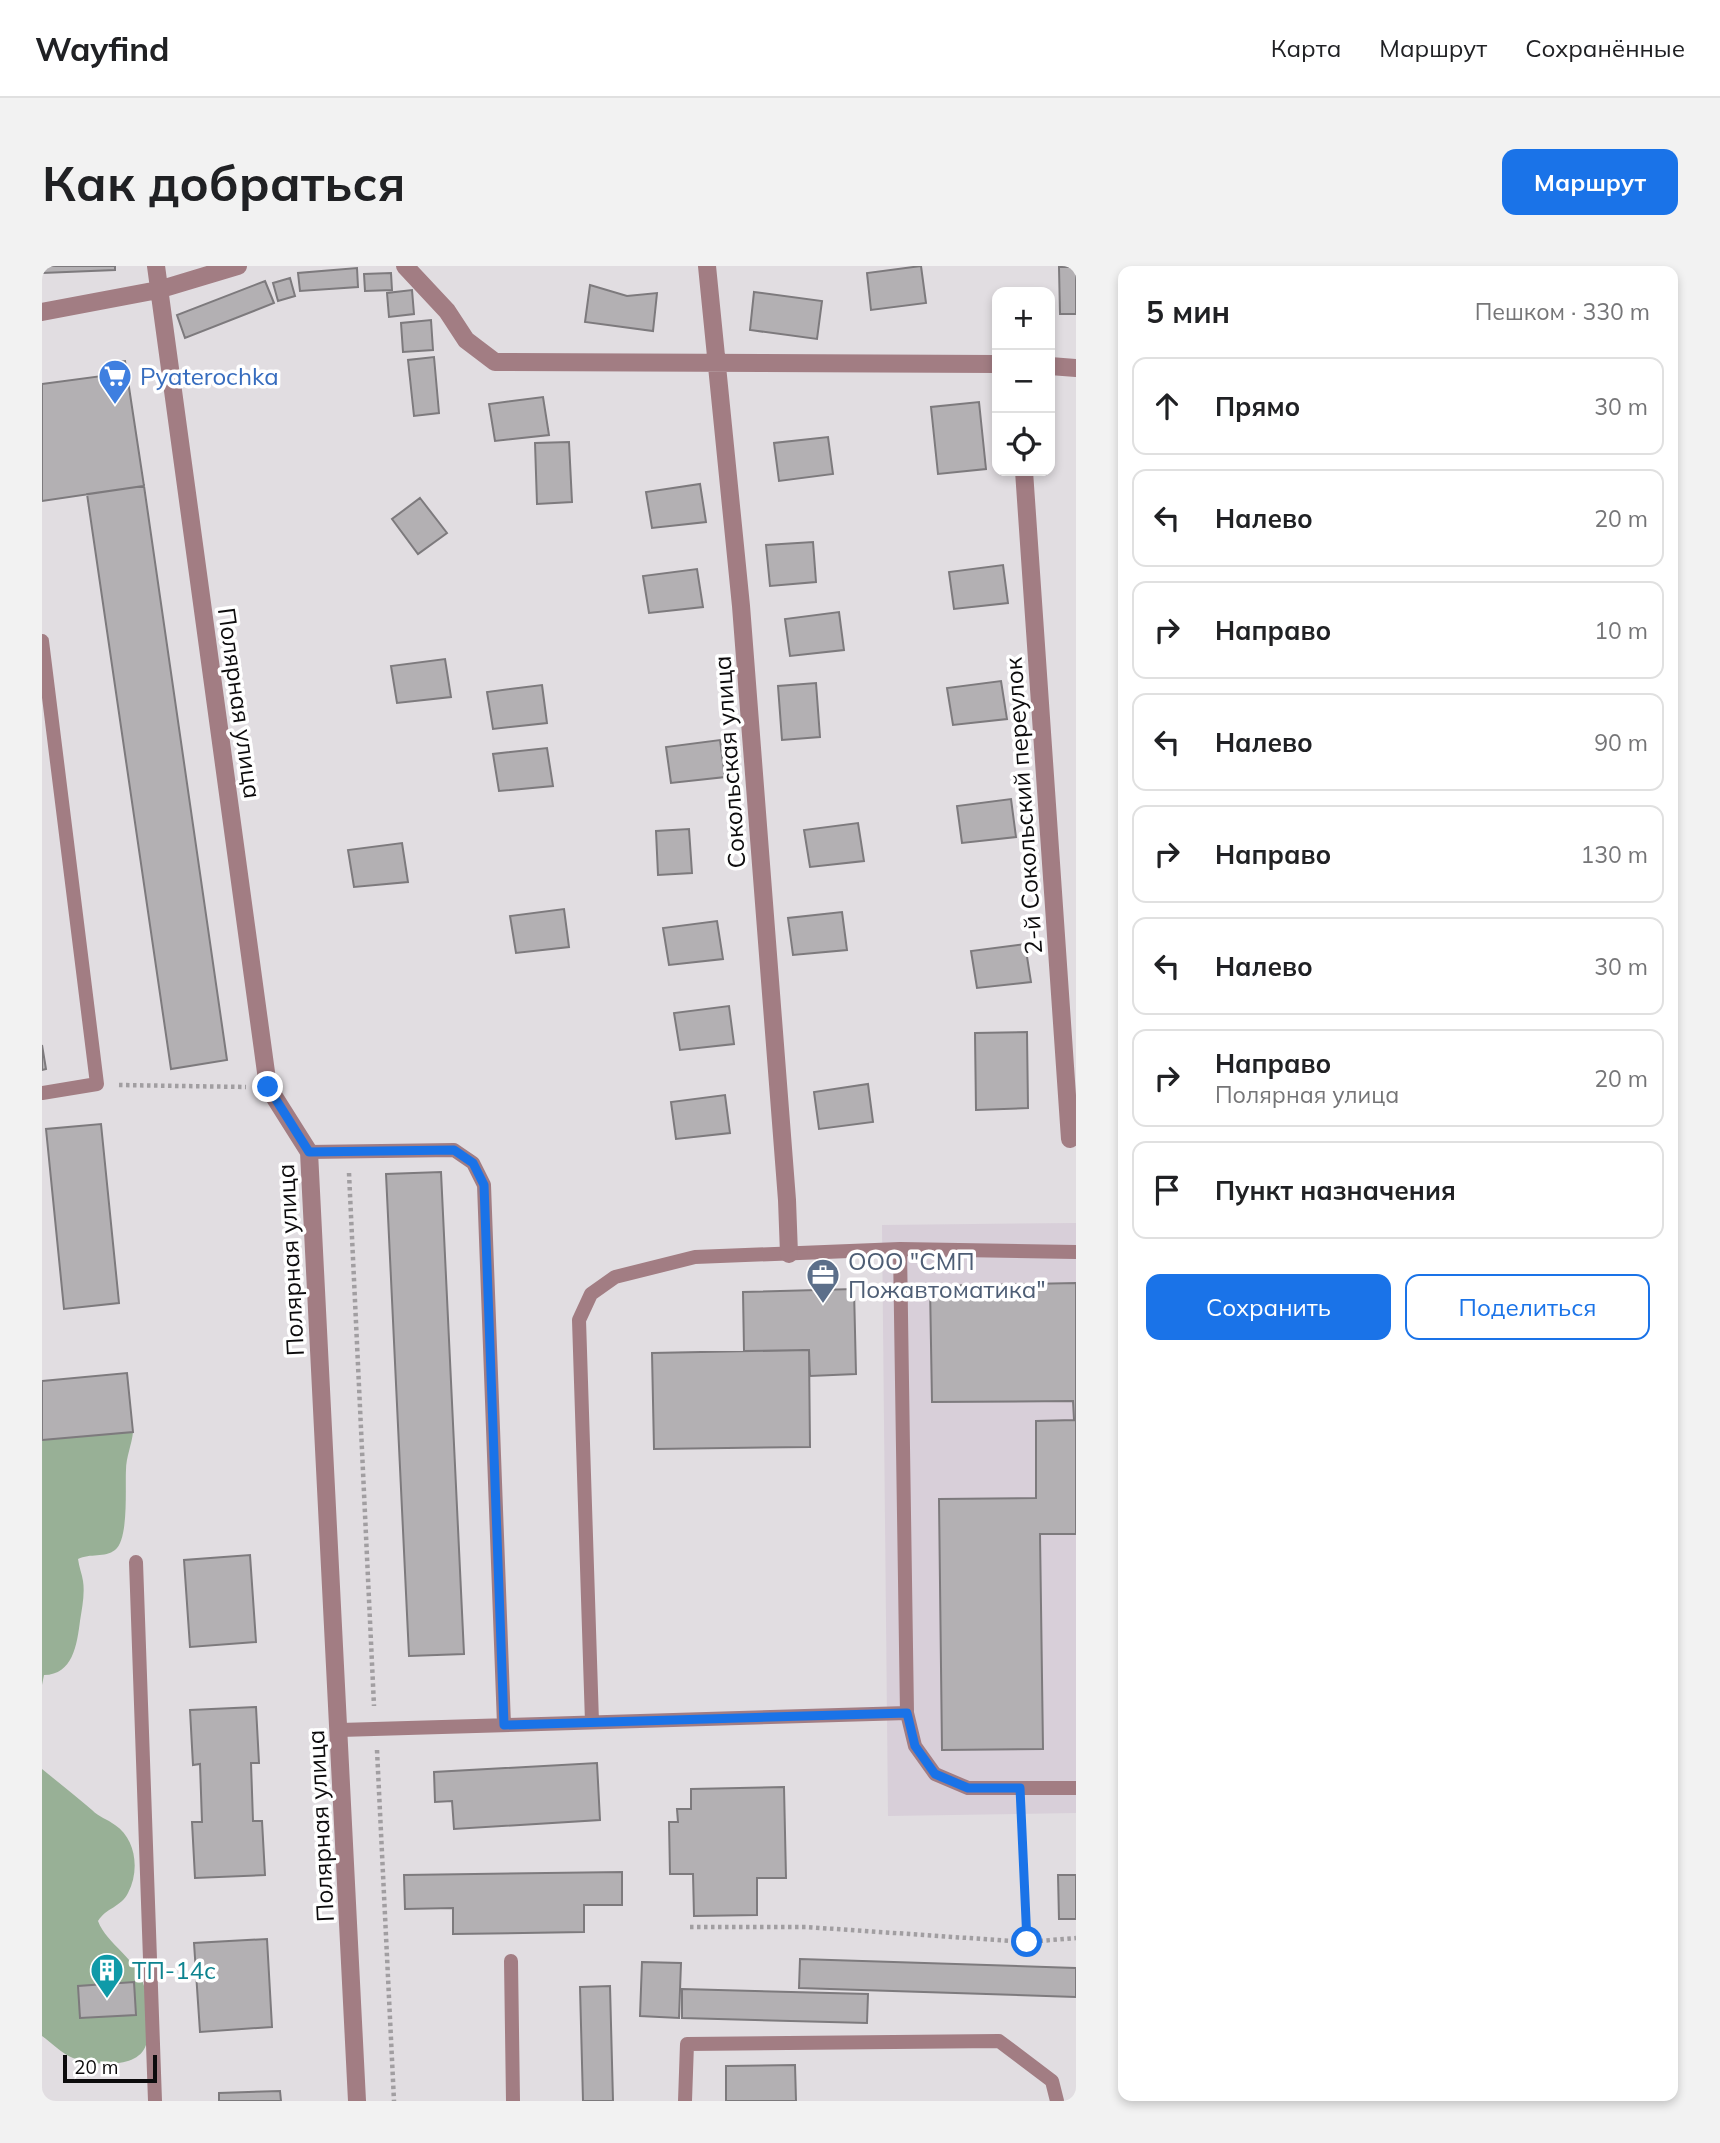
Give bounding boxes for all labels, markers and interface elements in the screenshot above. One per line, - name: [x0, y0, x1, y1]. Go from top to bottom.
- text: Wayfind: [35, 28, 170, 69]
- text: Карта: [1271, 33, 1341, 63]
- text: Маршрут: [1379, 33, 1487, 63]
- text: Сохранённые: [1525, 33, 1685, 63]
- button: Маршрут: [1502, 149, 1678, 215]
- text: Как добраться: [42, 152, 405, 213]
- map controls: [992, 287, 1055, 476]
- button: +: [992, 287, 1055, 350]
- text: 5 мин: [1146, 293, 1230, 331]
- text: Пешком · 330 m: [1475, 297, 1650, 326]
- button: −: [992, 350, 1055, 413]
- supermarket icon: Pyaterochka: [96, 357, 134, 406]
- place label: Pyaterochka: [140, 361, 279, 391]
- icon: ahead: [1148, 387, 1186, 425]
- text: Прямо: [1215, 390, 1300, 423]
- text: 30 m: [1594, 392, 1648, 421]
- button: locate: [992, 413, 1055, 476]
- icon: left: [1148, 499, 1186, 537]
- text: Налево: [1215, 502, 1313, 535]
- text: 20 m: [1594, 504, 1648, 533]
- street label: Полярная улица: [212, 606, 268, 800]
- icon: right: [1148, 611, 1186, 649]
- text: Направо: [1215, 614, 1331, 647]
- text: 10 m: [1594, 616, 1648, 645]
- street label: Сокольская улица: [707, 655, 751, 869]
- street label: 2-й Сокольский переулок: [998, 656, 1048, 956]
- icon: left: [1148, 723, 1186, 761]
- text: Налево: [1215, 726, 1313, 759]
- text: 90 m: [1594, 728, 1648, 757]
- icon: right: [1148, 835, 1186, 873]
- text: Направо: [1215, 838, 1331, 871]
- text: 130 m: [1580, 840, 1648, 869]
- icon: left: [1148, 947, 1186, 985]
- text: Налево: [1215, 950, 1313, 983]
- text: 30 m: [1594, 952, 1648, 981]
- text: Направо: [1215, 1047, 1331, 1080]
- icon: right: [1148, 1059, 1186, 1097]
- text: 20 m: [1594, 1064, 1648, 1093]
- route end: [252, 1071, 283, 1102]
- text: Полярная улица: [1215, 1080, 1399, 1109]
- street label: Полярная улица: [270, 1163, 310, 1357]
- icon: arrive: [1148, 1171, 1186, 1209]
- text: Пункт назначения: [1215, 1174, 1456, 1207]
- place label: ООО "СМП Пожавтоматика": [848, 1246, 1046, 1304]
- office icon: ООО "СМП Пожавтоматика": [804, 1256, 842, 1305]
- button: Сохранить: [1146, 1274, 1391, 1340]
- button: Поделиться: [1405, 1274, 1650, 1340]
- street label: Полярная улица: [300, 1729, 340, 1923]
- route start: [1011, 1926, 1042, 1957]
- building icon: ТП-14с: [88, 1951, 126, 2000]
- place label: ТП-14с: [132, 1955, 216, 1985]
- scale bar: [63, 2052, 158, 2084]
- text: 20 m: [74, 2055, 118, 2079]

